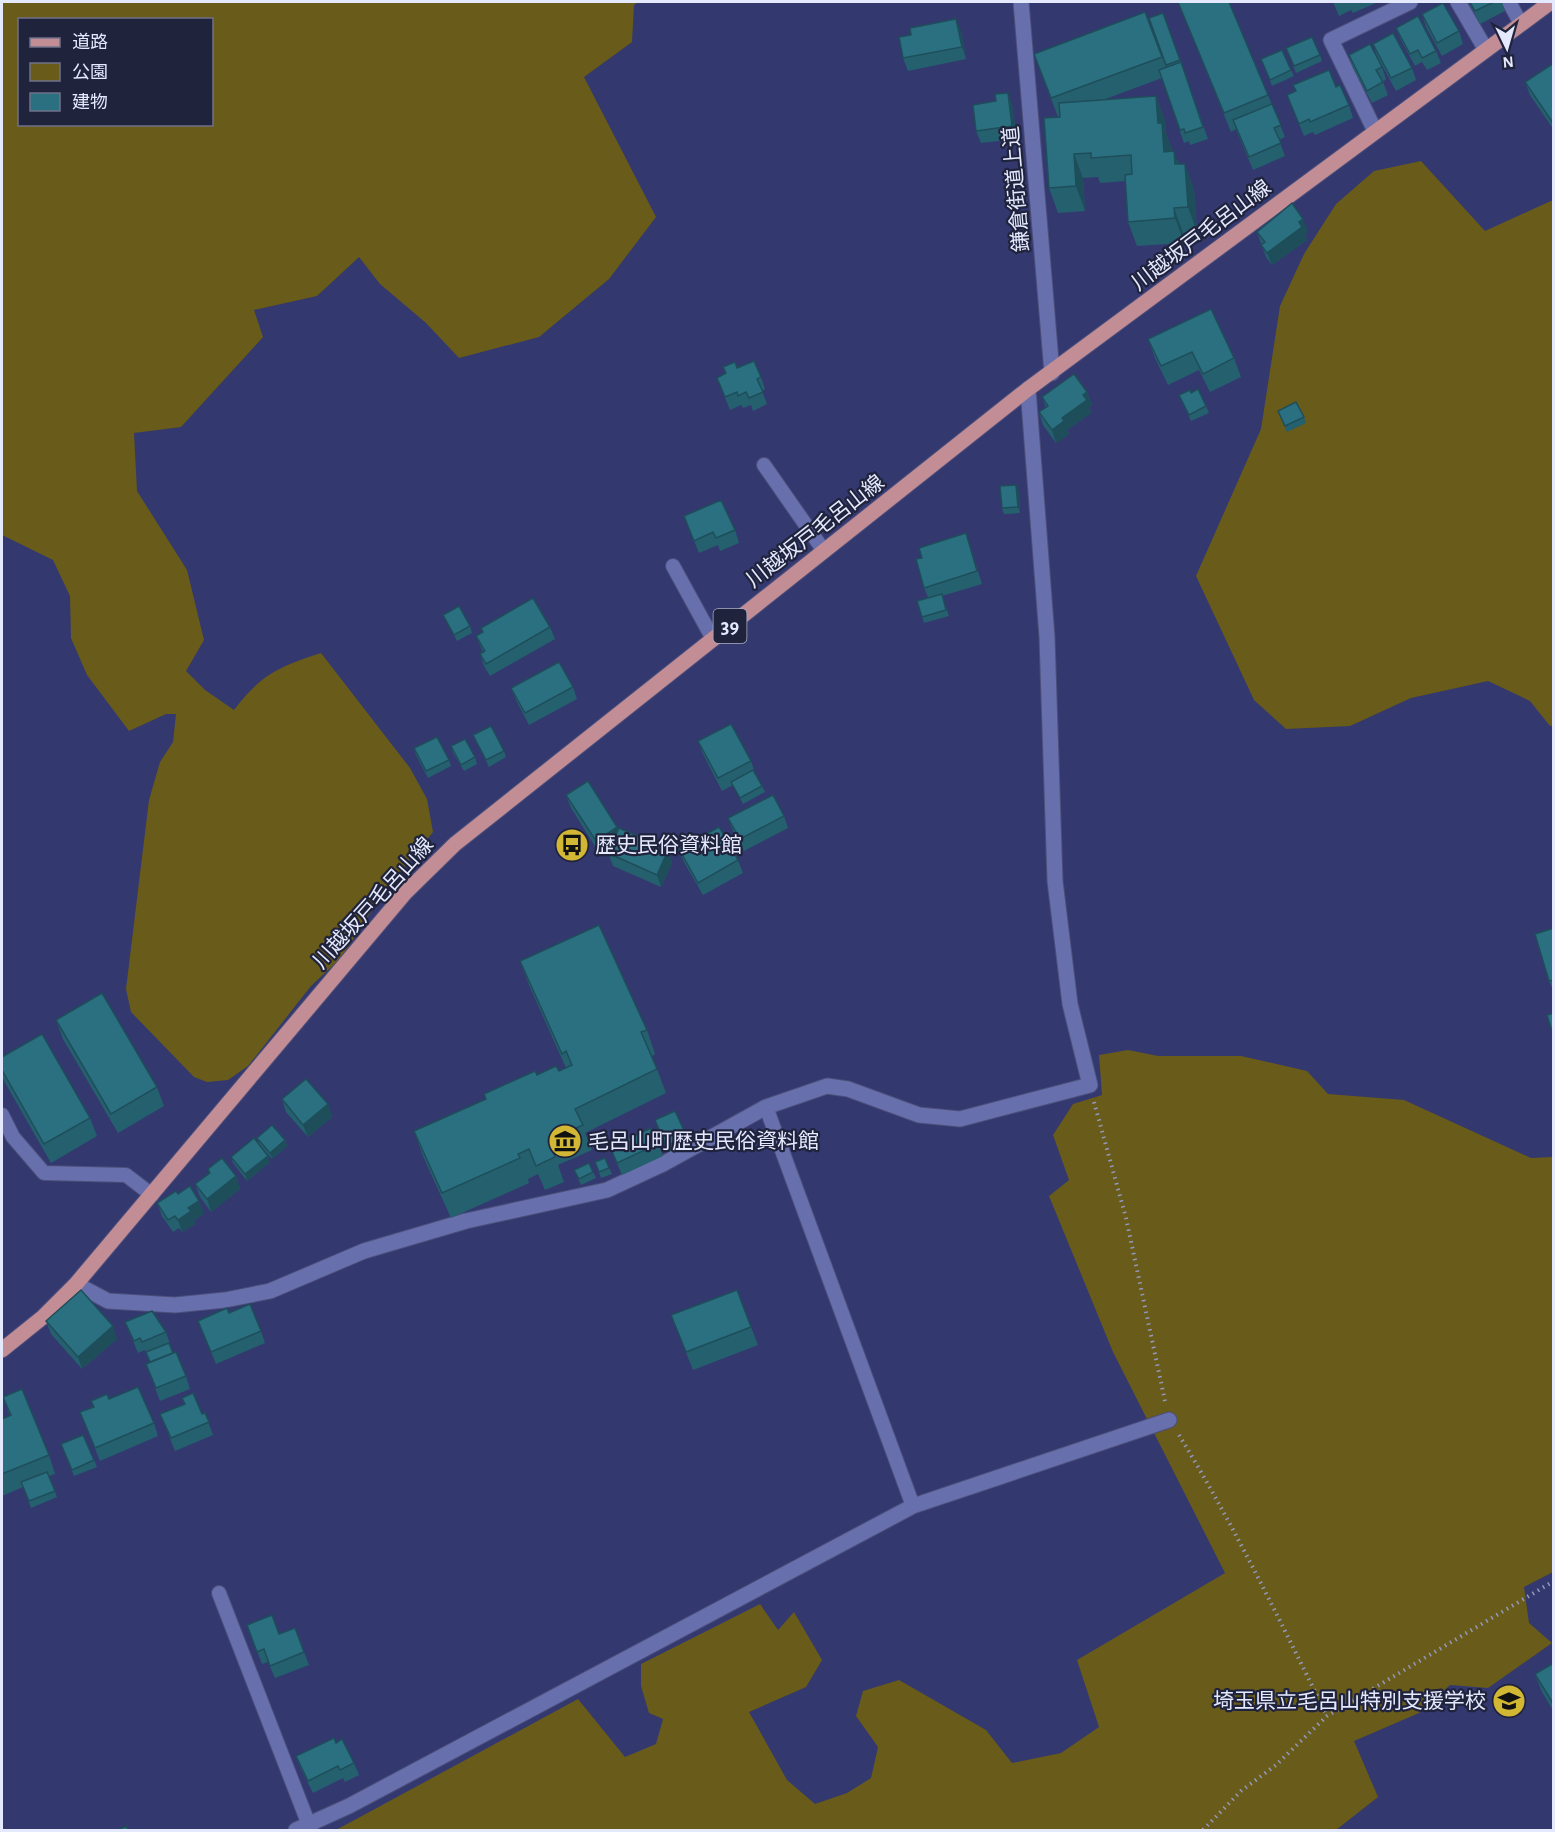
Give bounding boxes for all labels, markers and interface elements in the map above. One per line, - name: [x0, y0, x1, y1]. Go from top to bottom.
- legend: [18, 18, 213, 126]
- north arrow: [1477, 18, 1537, 78]
- text: 道路: [72, 32, 108, 52]
- text: N: [1502, 53, 1514, 70]
- text: 公園: [72, 63, 108, 82]
- text: 建物: [72, 92, 108, 112]
- street label: 鎌倉街道上道: [1000, 125, 1032, 253]
- street label: 川越坂戸毛呂山線: [1127, 176, 1275, 294]
- street label: 川越坂戸毛呂山線: [742, 471, 888, 591]
- road number: 39: [714, 609, 746, 643]
- bus stop icon: 歴史民俗資料館: [554, 827, 590, 863]
- street label: 川越坂戸毛呂山線: [309, 833, 437, 973]
- place label: 歴史民俗資料館: [595, 834, 742, 856]
- museum icon: 毛呂山町歴史民俗資料館: [547, 1123, 583, 1159]
- place label: 毛呂山町歴史民俗資料館: [588, 1130, 819, 1152]
- school or university icon: 埼玉県立毛呂山特別支援学校: [1491, 1683, 1527, 1719]
- place label: 埼玉県立毛呂山特別支援学校: [1213, 1690, 1486, 1712]

